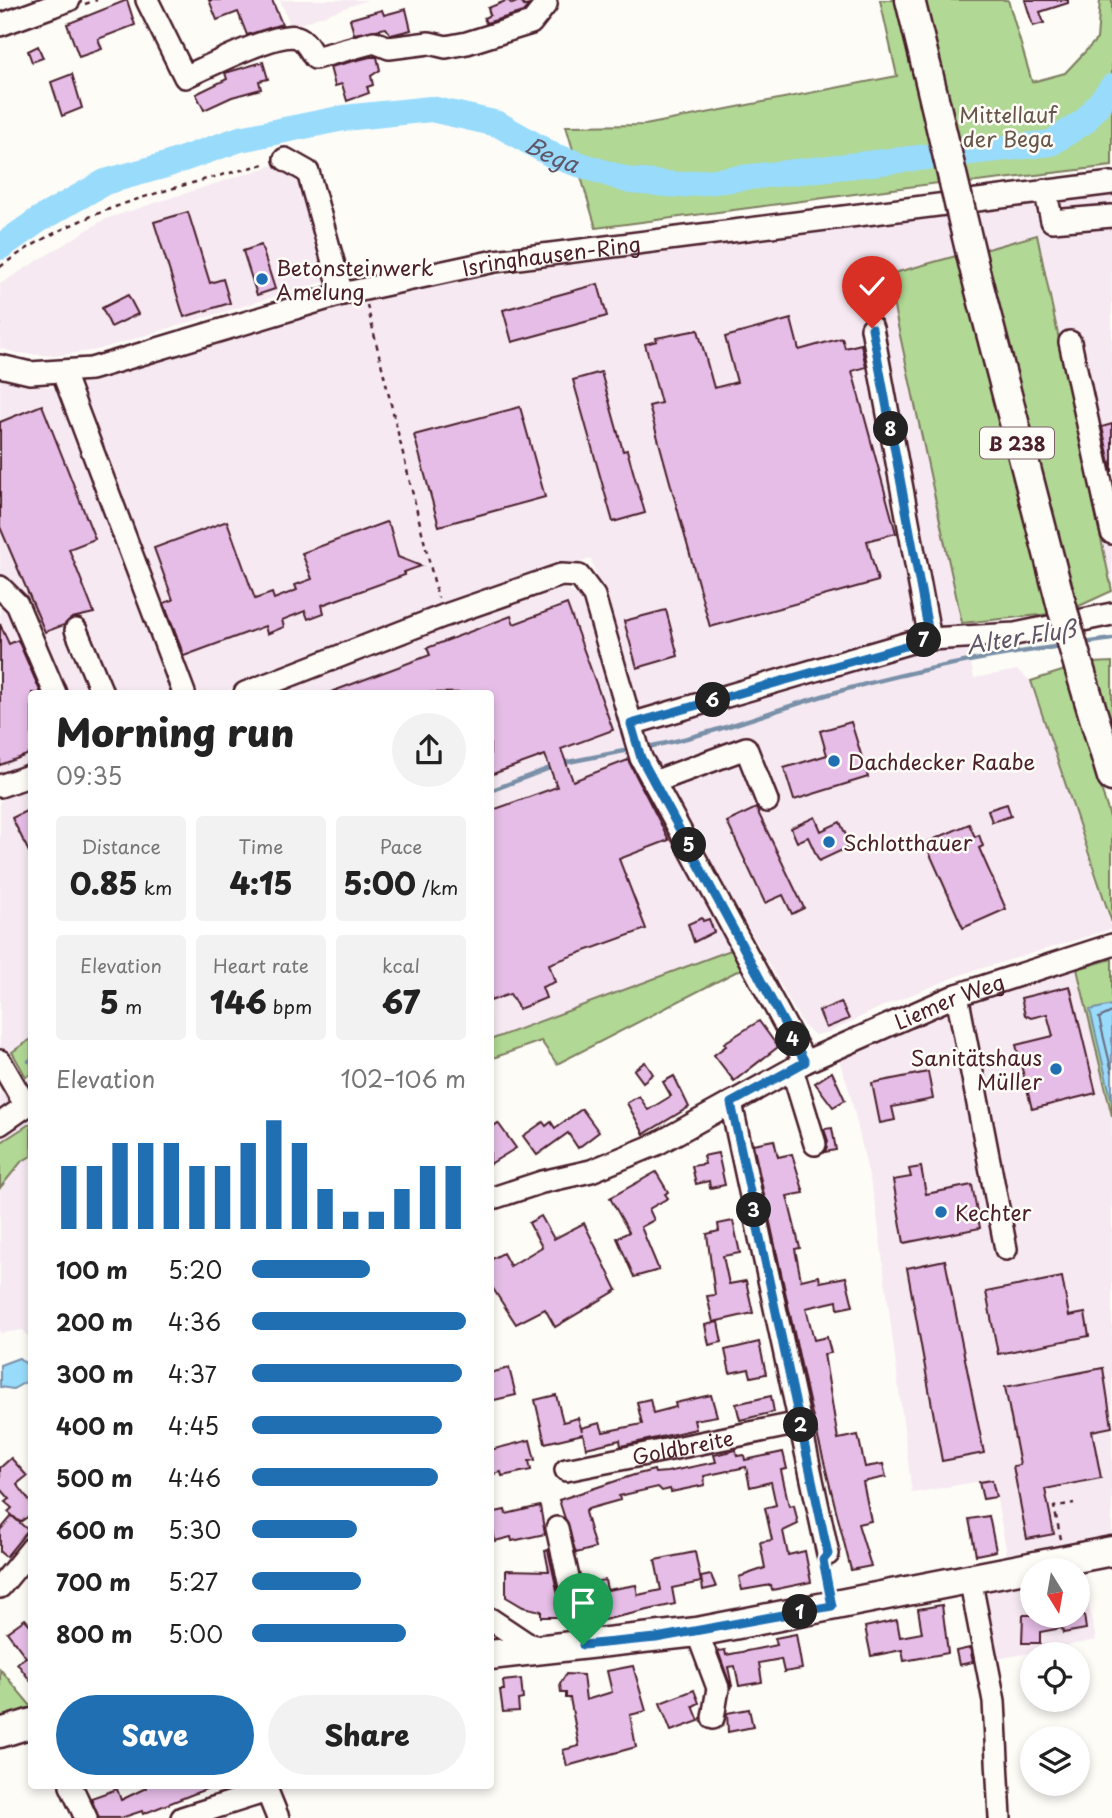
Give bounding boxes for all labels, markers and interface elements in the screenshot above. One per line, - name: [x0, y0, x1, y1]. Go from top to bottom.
- park label: Mittellauf der Bega: [959, 98, 1058, 154]
- water label: Bega: [520, 126, 584, 181]
- street label: Isringhausen-Ring: [459, 227, 642, 284]
- place label: Betonsteinwerk Amelung: [276, 251, 434, 307]
- pin: [842, 256, 902, 328]
- icon: check: [853, 267, 891, 305]
- marker: Betonsteinwerk Amelung: [254, 271, 270, 287]
- pin: 8: [874, 412, 908, 446]
- text: 8: [885, 414, 896, 442]
- road number: B 238: [980, 428, 1054, 458]
- water label: Alter Fluß: [964, 610, 1081, 662]
- pin: 7: [906, 622, 942, 658]
- text: 7: [918, 625, 929, 653]
- pin: 6: [696, 682, 730, 718]
- text: 6: [706, 685, 719, 713]
- text: Morning run: [56, 703, 294, 760]
- button: share: [392, 713, 466, 787]
- place label: Dachdecker Raabe: [848, 745, 1035, 777]
- marker: Dachdecker Raabe: [826, 753, 842, 769]
- text: 09:35: [56, 758, 122, 793]
- place label: Schlotthauer: [843, 826, 973, 858]
- pin: 5: [672, 828, 706, 862]
- text: 5: [682, 830, 695, 858]
- text: Distance: [81, 832, 161, 860]
- text: Time: [239, 832, 283, 860]
- text: Pace: [380, 832, 422, 860]
- marker: Schlotthauer: [821, 834, 837, 850]
- text: 0.85: [70, 860, 138, 905]
- text: 4:15: [229, 860, 293, 905]
- text: 5:00: [344, 860, 416, 905]
- text: km: [138, 873, 172, 901]
- text: /km: [416, 873, 458, 901]
- text: Elevation: [80, 951, 162, 979]
- text: Heart rate: [213, 951, 309, 979]
- text: kcal: [382, 951, 420, 979]
- street label: Liemer Weg: [889, 965, 1008, 1037]
- text: 5: [100, 979, 119, 1024]
- text: 146: [210, 979, 267, 1024]
- text: 67: [382, 979, 420, 1024]
- text: m: [119, 992, 142, 1020]
- text: bpm: [267, 992, 312, 1020]
- pin: 4: [776, 1021, 810, 1056]
- text: 4: [786, 1024, 799, 1052]
- place label: Sanitätshaus Müller: [910, 1041, 1042, 1097]
- text: Elevation: [56, 1061, 155, 1096]
- text: 102–106 m: [340, 1061, 466, 1096]
- marker: Sanitätshaus Müller: [1048, 1061, 1064, 1077]
- pin: 3: [736, 1192, 772, 1228]
- text: 3: [747, 1195, 760, 1223]
- place label: Kechter: [955, 1196, 1032, 1228]
- marker: Kechter: [933, 1204, 949, 1220]
- text: 100 m: [56, 1252, 128, 1287]
- text: 5:20: [168, 1252, 222, 1287]
- text: 200 m: [56, 1304, 133, 1339]
- text: 4:36: [168, 1304, 221, 1339]
- text: 300 m: [56, 1356, 134, 1391]
- text: 4:37: [168, 1356, 217, 1391]
- text: 400 m: [56, 1408, 134, 1443]
- text: 4:45: [168, 1408, 219, 1443]
- pin: 2: [784, 1408, 818, 1442]
- text: 2: [794, 1410, 807, 1438]
- street label: Goldbreite: [629, 1421, 736, 1472]
- text: 500 m: [56, 1460, 133, 1495]
- text: 4:46: [168, 1460, 221, 1495]
- text: 600 m: [56, 1512, 134, 1547]
- text: 5:30: [168, 1512, 221, 1547]
- north arrow: [1020, 1558, 1090, 1628]
- map controls: [1020, 1558, 1090, 1796]
- text: 700 m: [56, 1564, 131, 1599]
- text: 5:27: [168, 1564, 218, 1599]
- pin: [553, 1573, 613, 1645]
- icon: arrive: [564, 1584, 602, 1622]
- pin: 1: [782, 1594, 818, 1630]
- text: 1: [795, 1597, 804, 1625]
- text: 800 m: [56, 1616, 133, 1651]
- text: 5:00: [168, 1616, 223, 1651]
- button: locate: [1020, 1642, 1090, 1712]
- button: Save: [56, 1695, 254, 1775]
- button: Share: [268, 1695, 466, 1775]
- button: layers: [1020, 1726, 1090, 1796]

